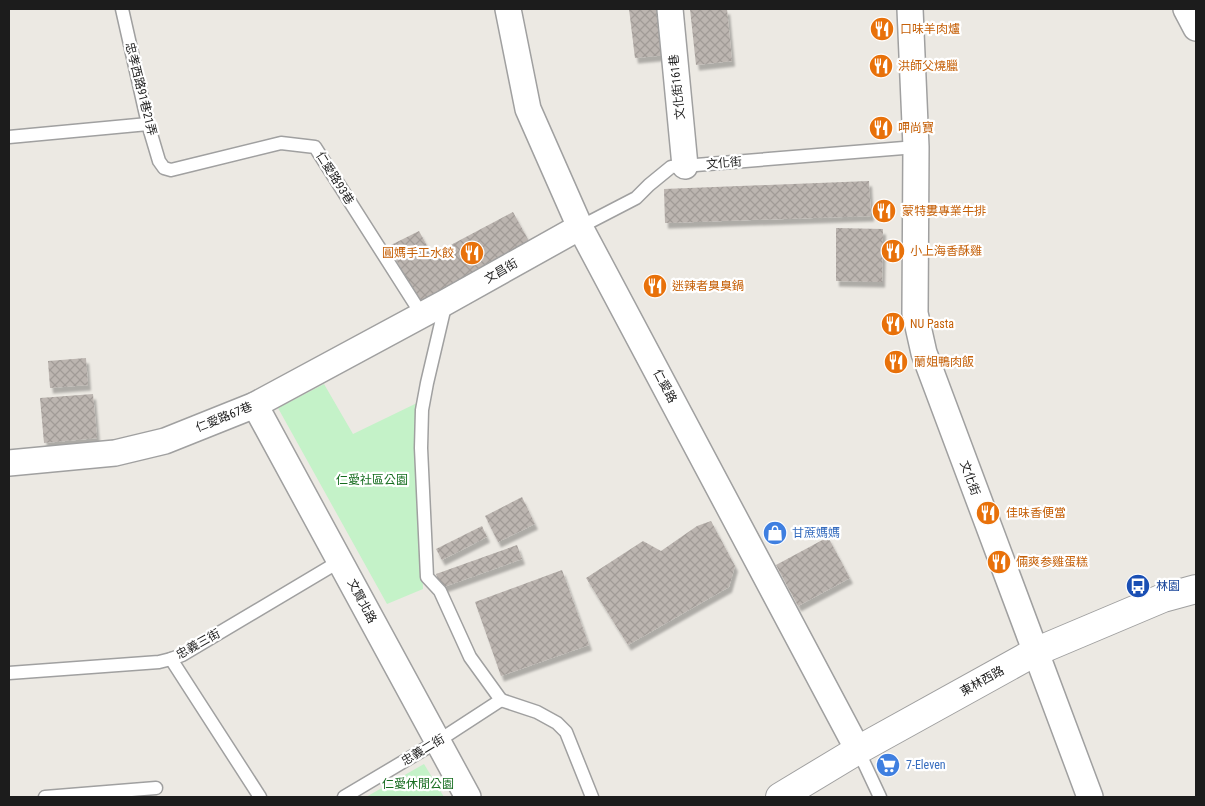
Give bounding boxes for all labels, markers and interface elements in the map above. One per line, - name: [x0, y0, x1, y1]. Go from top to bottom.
- restaurant icon: 口味羊肉爐: [869, 16, 895, 42]
- place label: 口味羊肉爐: [900, 22, 960, 36]
- street label: 忠孝西路91巷21弄: [123, 41, 159, 137]
- restaurant icon: 洪師父燒臘: [868, 53, 894, 79]
- street label: 文化街161巷: [667, 54, 687, 120]
- place label: 洪師父燒臘: [898, 59, 958, 73]
- restaurant icon: 呷尚寶: [868, 115, 894, 141]
- place label: 呷尚寶: [898, 121, 934, 135]
- street label: 仁愛路93巷: [313, 149, 357, 207]
- street label: 文化街: [705, 154, 743, 172]
- restaurant icon: 蒙特婁專業牛排: [871, 198, 897, 224]
- place label: 蒙特婁專業牛排: [902, 204, 986, 218]
- restaurant icon: 小上海香酥雞: [880, 238, 906, 264]
- restaurant icon: 圓媽手工水餃: [459, 240, 485, 266]
- place label: 小上海香酥雞: [910, 244, 982, 258]
- place label: 圓媽手工水餃: [382, 246, 454, 260]
- street label: 文昌街: [482, 256, 520, 286]
- restaurant icon: 迷辣者臭臭鍋: [642, 273, 668, 299]
- place label: 迷辣者臭臭鍋: [672, 279, 744, 293]
- restaurant icon: NU Pasta: [880, 311, 906, 337]
- place label: NU Pasta: [910, 317, 954, 331]
- restaurant icon: 蘭姐鴨肉飯: [883, 349, 909, 375]
- place label: 蘭姐鴨肉飯: [914, 355, 974, 369]
- street label: 仁愛路: [650, 367, 680, 405]
- street label: 仁愛路67巷: [194, 399, 254, 435]
- street label: 文化街: [957, 459, 983, 497]
- park label: 仁愛社區公園: [336, 473, 408, 487]
- restaurant icon: 佳味香便當: [975, 500, 1001, 526]
- place label: 佳味香便當: [1006, 506, 1066, 520]
- shop icon: 甘蔗媽媽: [762, 520, 788, 546]
- place label: 甘蔗媽媽: [792, 526, 840, 540]
- restaurant icon: 倆爽参雞蛋糕: [986, 549, 1012, 575]
- place label: 倆爽参雞蛋糕: [1016, 555, 1088, 569]
- bus stop icon: 林園: [1125, 573, 1151, 599]
- street label: 文賢北路: [345, 577, 379, 625]
- place label: 林園: [1156, 579, 1180, 593]
- street label: 忠義三街: [174, 626, 222, 662]
- street label: 東林西路: [958, 663, 1006, 699]
- street label: 忠義二街: [399, 732, 447, 768]
- supermarket icon: 7-Eleven: [875, 752, 901, 778]
- place label: 7-Eleven: [906, 758, 946, 772]
- park label: 仁愛休閒公園: [382, 777, 454, 791]

